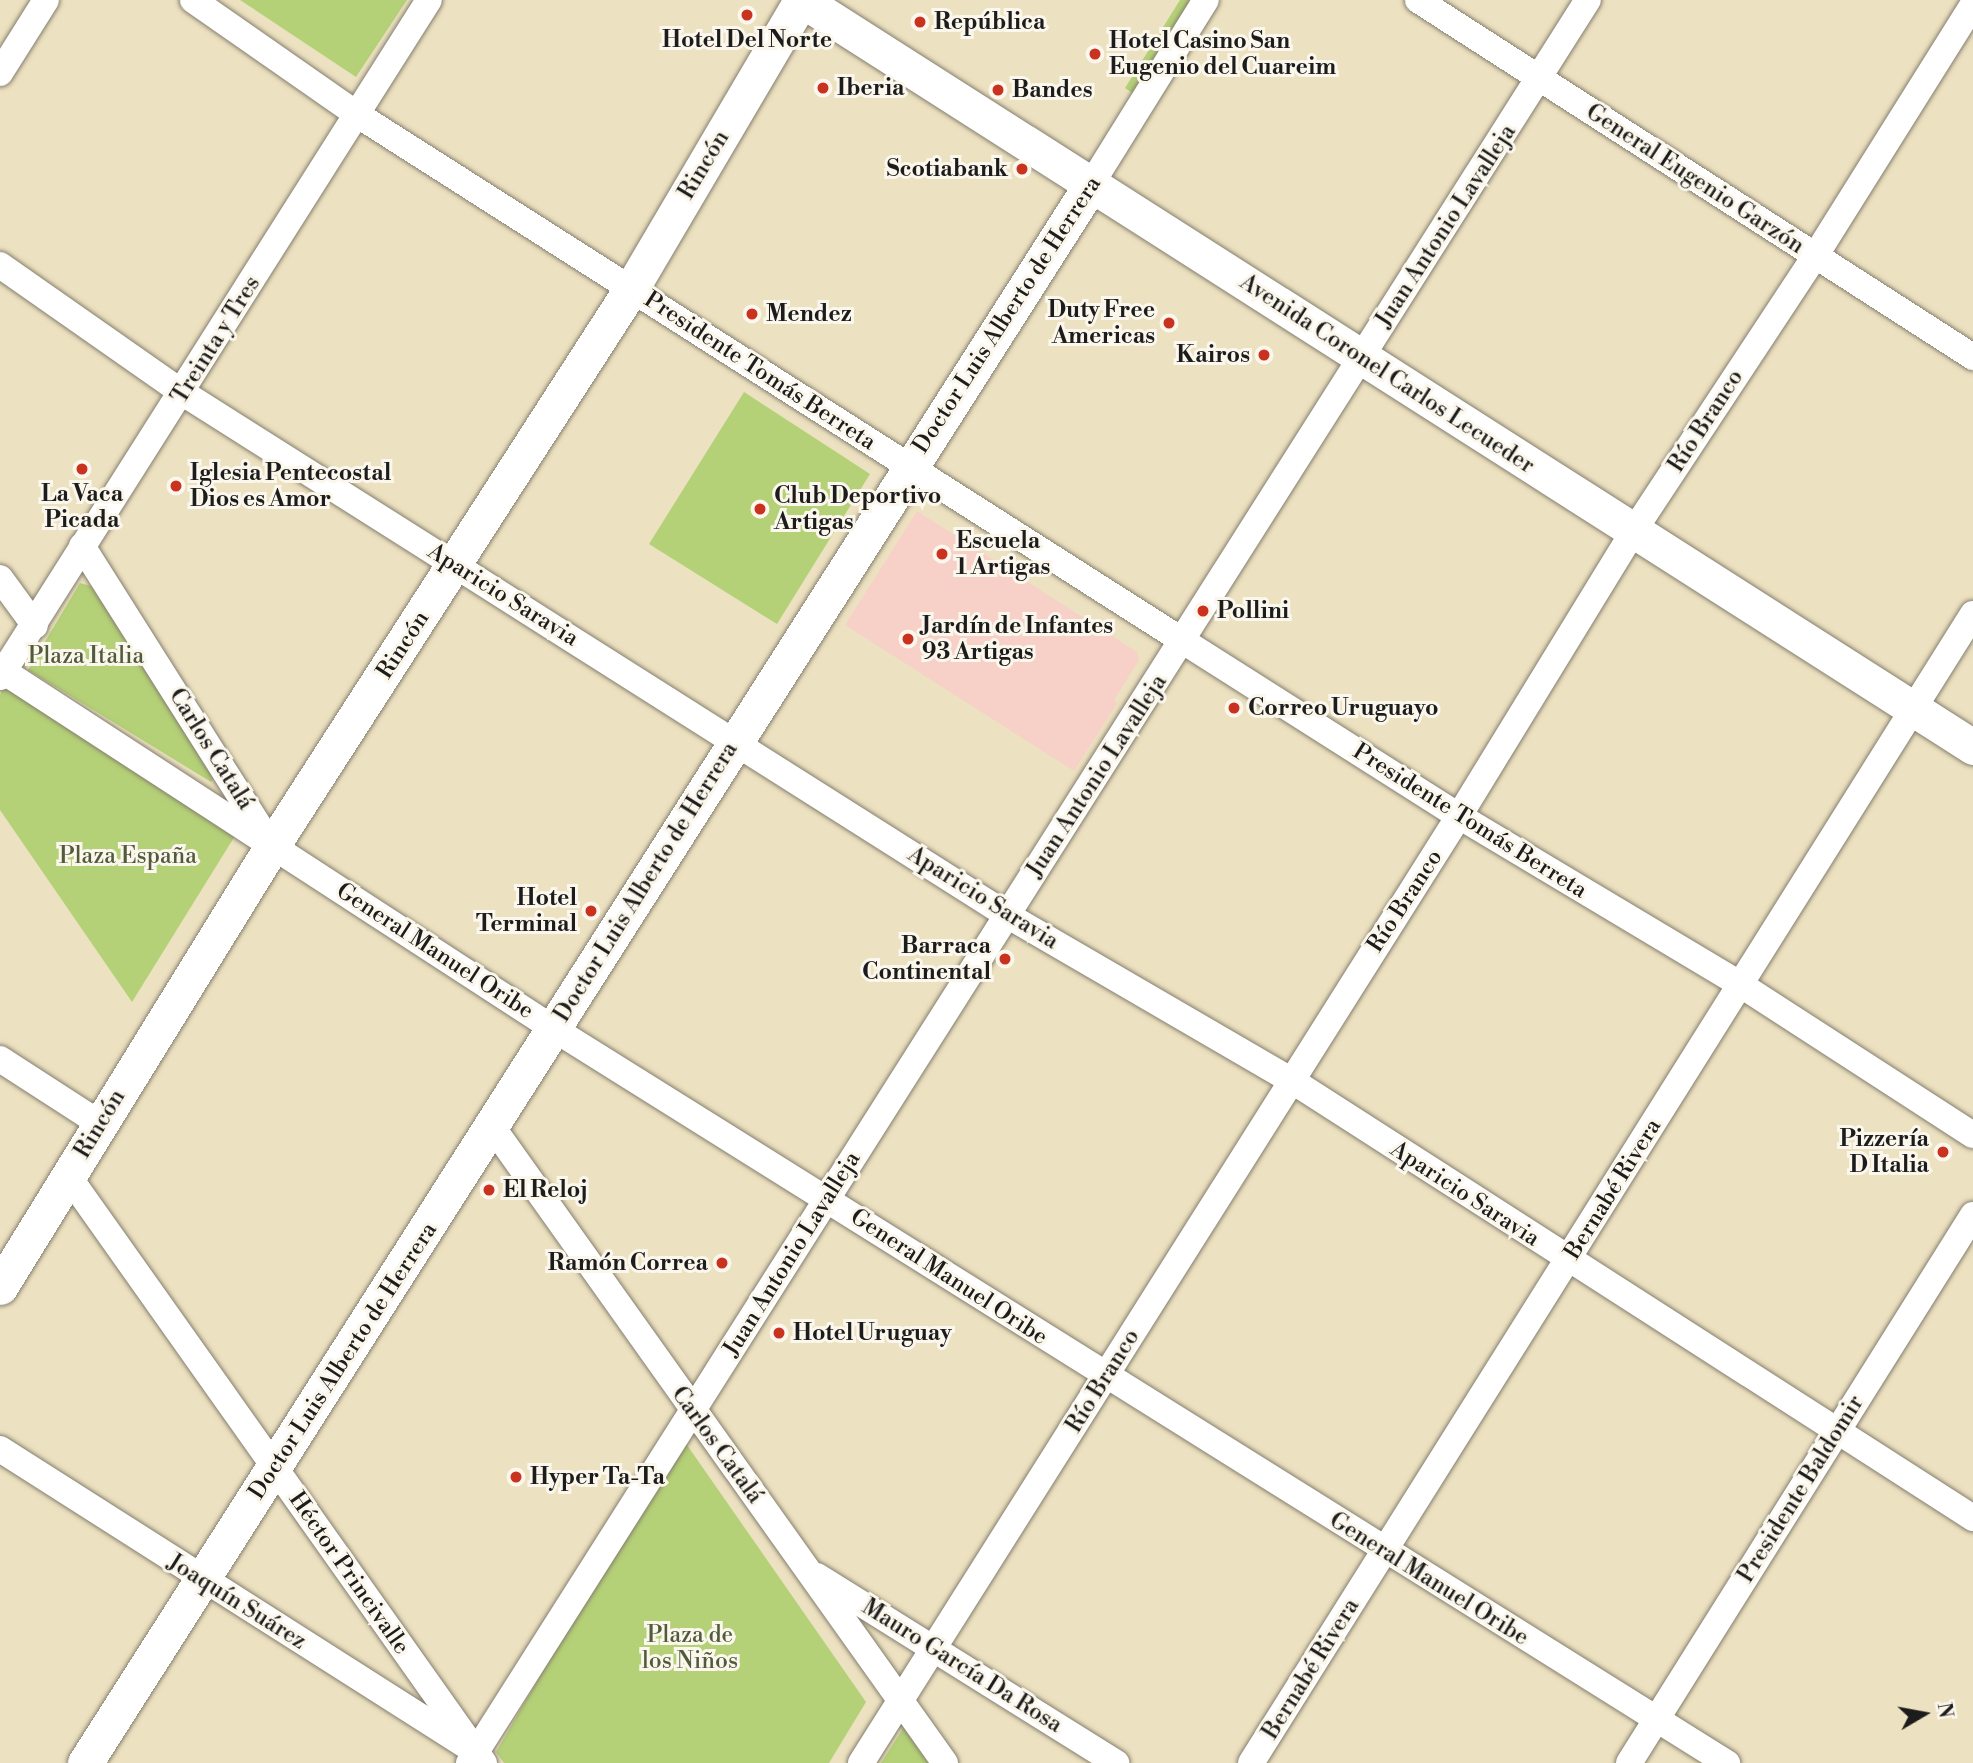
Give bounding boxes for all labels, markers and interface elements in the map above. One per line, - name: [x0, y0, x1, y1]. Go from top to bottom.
- marker: Hotel Del Norte: [739, 7, 755, 23]
- place label: República: [934, 8, 1046, 36]
- marker: República: [912, 14, 928, 30]
- place label: Hotel Del Norte: [662, 26, 832, 54]
- place label: Hotel Casino San Eugenio del Cuareim: [1109, 27, 1336, 81]
- marker: Hotel Casino San Eugenio del Cuareim: [1087, 46, 1103, 62]
- place label: Iberia: [837, 74, 905, 102]
- place label: Bandes: [1012, 76, 1093, 104]
- marker: Iberia: [815, 80, 831, 96]
- marker: Bandes: [990, 82, 1006, 98]
- street label: General Eugenio Garzón: [1581, 98, 1809, 260]
- street label: Juan Antonio Lavalleja: [1370, 119, 1522, 333]
- street label: Rincón: [673, 126, 735, 204]
- place label: Scotiabank: [886, 155, 1008, 183]
- marker: Scotiabank: [1014, 161, 1030, 177]
- street label: Doctor Luis Alberto de Herrera: [907, 171, 1107, 459]
- street label: Avenida Coronel Carlos Lecueder: [1235, 268, 1539, 480]
- street label: Treinta y Tres: [166, 271, 266, 409]
- street label: Presidente Tomás Berreta: [639, 286, 881, 456]
- place label: Duty Free Americas: [1048, 296, 1155, 350]
- place label: Mendez: [766, 300, 852, 328]
- marker: Mendez: [744, 306, 760, 322]
- marker: Duty Free Americas: [1161, 315, 1177, 331]
- place label: Kairos: [1176, 341, 1250, 369]
- marker: Kairos: [1256, 347, 1272, 363]
- street label: Río Branco: [1663, 364, 1749, 478]
- place label: Iglesia Pentecostal Dios es Amor: [190, 459, 391, 513]
- marker: La Vaca Picada: [74, 461, 90, 477]
- marker: Iglesia Pentecostal Dios es Amor: [168, 478, 184, 494]
- place label: La Vaca Picada: [41, 480, 123, 534]
- place label: Club Deportivo Artigas: [774, 482, 941, 536]
- marker: Club Deportivo Artigas: [752, 501, 768, 517]
- place label: Escuela 1 Artigas: [956, 527, 1050, 581]
- street label: Aparicio Saravia: [423, 538, 583, 652]
- marker: Escuela 1 Artigas: [934, 546, 950, 562]
- place label: Pollini: [1217, 597, 1289, 625]
- marker: Pollini: [1195, 603, 1211, 619]
- street label: Rincón: [371, 606, 435, 684]
- place label: Jardín de Infantes 93 Artigas: [922, 612, 1113, 666]
- marker: Jardín de Infantes 93 Artigas: [900, 631, 916, 647]
- park label: Plaza Italia: [28, 642, 144, 670]
- street label: Juan Antonio Lavalleja: [1021, 669, 1173, 883]
- street label: Carlos Catalá: [163, 683, 259, 815]
- place label: Correo Uruguayo: [1248, 694, 1439, 722]
- marker: Correo Uruguayo: [1226, 700, 1242, 716]
- street label: Doctor Luis Alberto de Herrera: [548, 737, 744, 1027]
- street label: Presidente Tomás Berreta: [1348, 738, 1592, 904]
- street label: Aparicio Saravia: [903, 841, 1063, 955]
- park label: Plaza España: [59, 842, 197, 870]
- street label: Río Branco: [1362, 844, 1448, 958]
- street label: General Manuel Oribe: [331, 877, 539, 1025]
- place label: Hotel Terminal: [476, 884, 577, 938]
- marker: Hotel Terminal: [583, 903, 599, 919]
- place label: Barraca Continental: [862, 932, 991, 986]
- marker: Barraca Continental: [997, 951, 1013, 967]
- street label: Rincón: [69, 1085, 131, 1163]
- street label: Bernabé Rivera: [1559, 1114, 1667, 1264]
- place label: Pizzería D Italia: [1840, 1125, 1929, 1179]
- street label: Aparicio Saravia: [1385, 1135, 1545, 1253]
- marker: Pizzería D Italia: [1935, 1144, 1951, 1160]
- street label: Juan Antonio Lavalleja: [718, 1146, 866, 1362]
- place label: El Reloj: [503, 1176, 588, 1204]
- marker: El Reloj: [481, 1182, 497, 1198]
- street label: General Manuel Oribe: [845, 1203, 1053, 1351]
- street label: Doctor Luis Alberto de Herrera: [243, 1217, 443, 1505]
- place label: Ramón Correa: [548, 1249, 708, 1277]
- marker: Ramón Correa: [714, 1255, 730, 1271]
- place label: Hotel Uruguay: [793, 1319, 952, 1347]
- street label: Río Branco: [1060, 1324, 1146, 1438]
- marker: Hotel Uruguay: [771, 1325, 787, 1341]
- street label: Carlos Catalá: [665, 1381, 769, 1509]
- street label: Presidente Baldomir: [1732, 1390, 1870, 1588]
- place label: Hyper Ta-Ta: [530, 1463, 665, 1491]
- marker: Hyper Ta-Ta: [508, 1469, 524, 1485]
- street label: Héctor Princivalle: [283, 1486, 415, 1660]
- street label: General Manuel Oribe: [1324, 1506, 1534, 1652]
- street label: Joaquín Suárez: [163, 1548, 311, 1656]
- street label: Mauro García Da Rosa: [857, 1593, 1067, 1739]
- street label: Bernabé Rivera: [1257, 1594, 1365, 1744]
- park label: Plaza de los Niños: [642, 1621, 738, 1675]
- north arrow: [1889, 1679, 1959, 1749]
- text: N: [1932, 1701, 1958, 1720]

